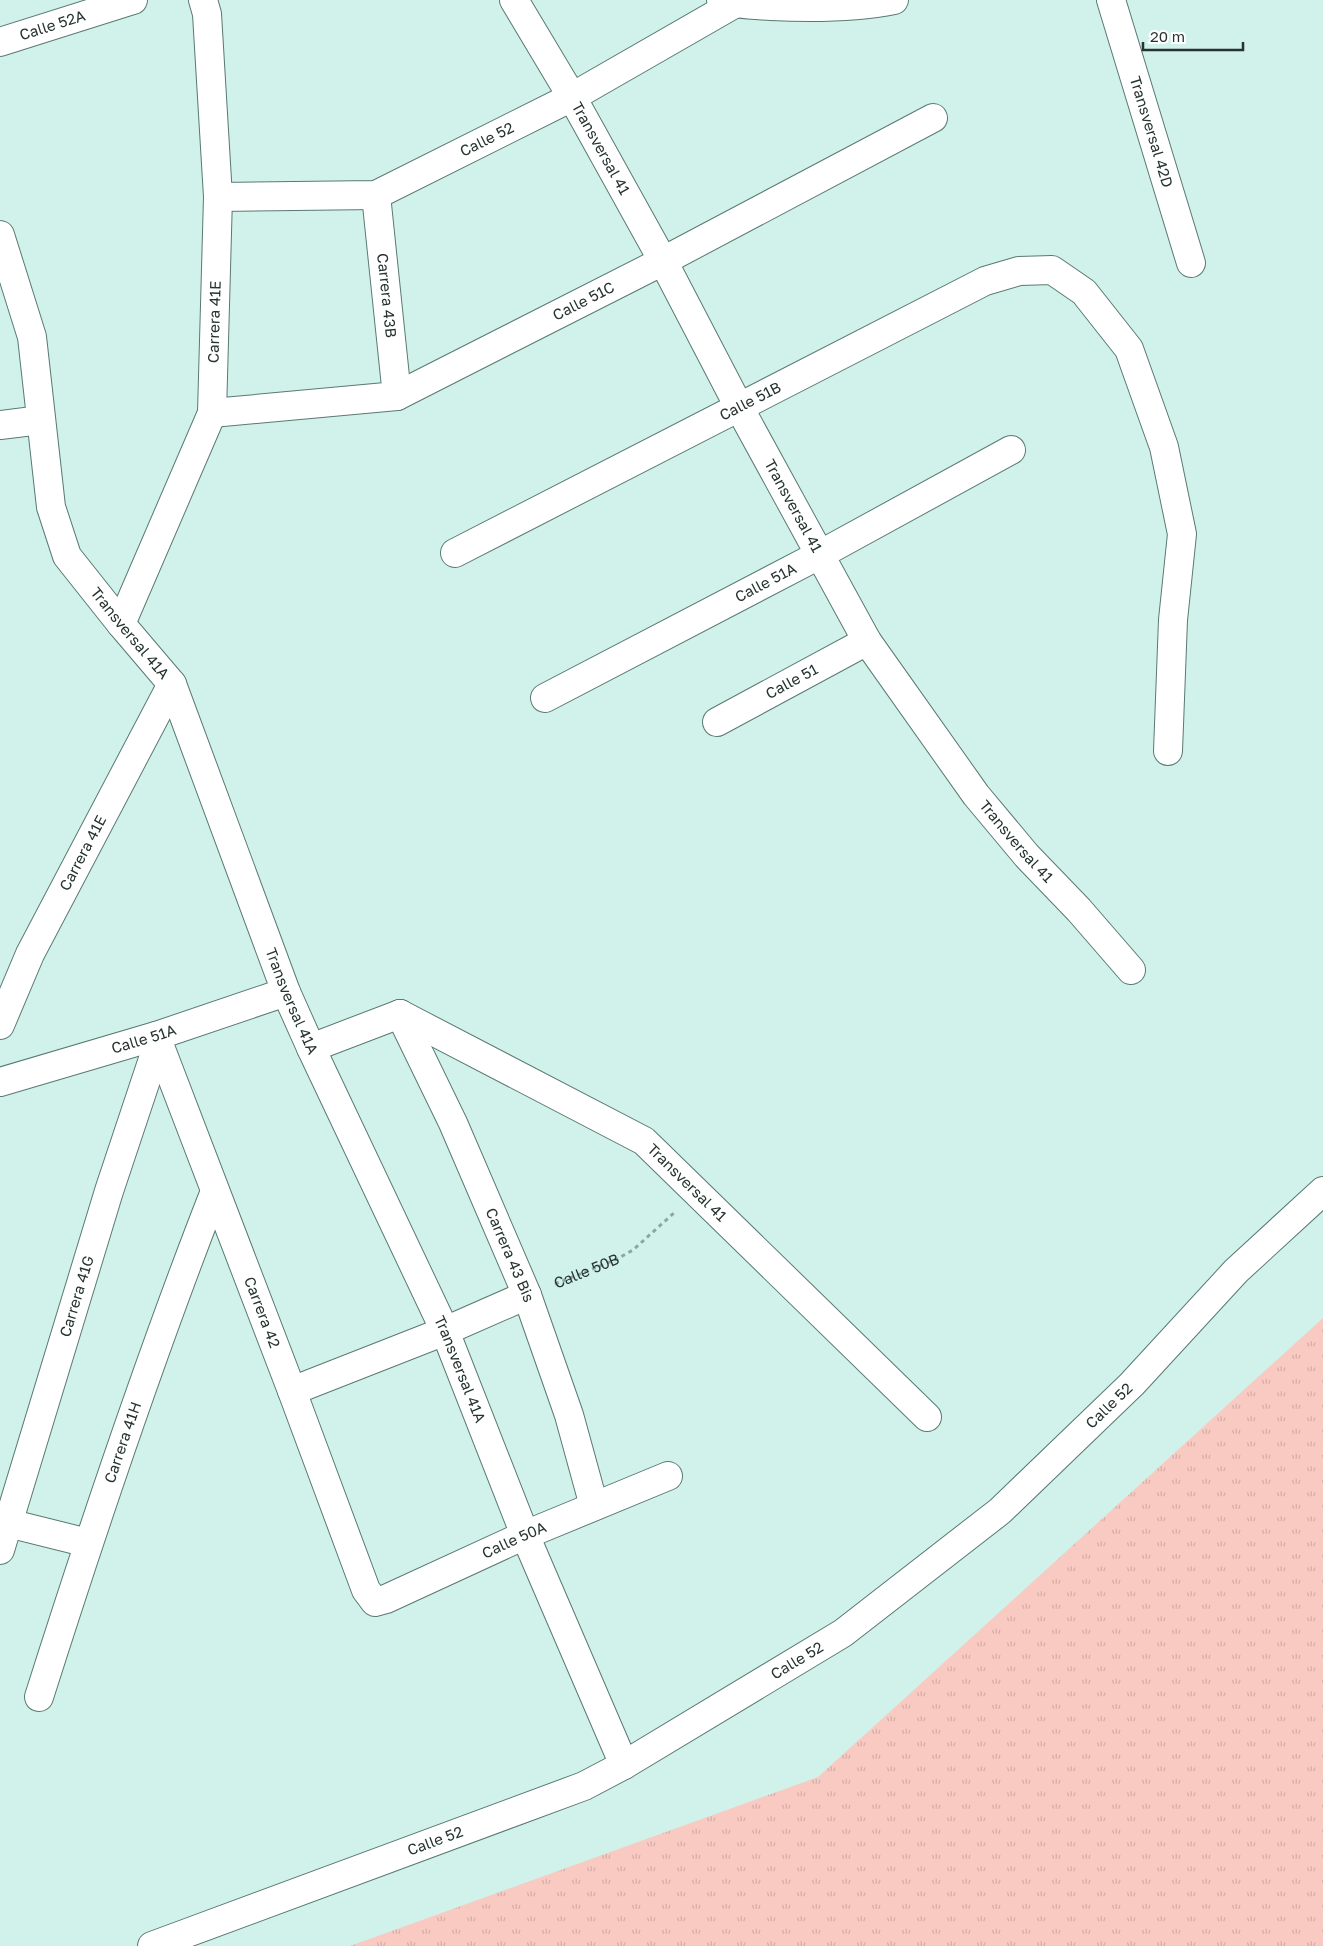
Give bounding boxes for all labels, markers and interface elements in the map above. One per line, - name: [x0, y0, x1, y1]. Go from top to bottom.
- street label: Calle 52A: [17, 6, 87, 43]
- scale bar: [1143, 20, 1243, 52]
- text: 20 m: [1150, 27, 1185, 45]
- street label: Transversal 42D: [1127, 74, 1178, 190]
- street label: Transversal 41: [569, 98, 634, 198]
- street label: Calle 52: [456, 118, 516, 160]
- street label: Carrera 43B: [374, 252, 401, 339]
- street label: Calle 51C: [549, 277, 617, 324]
- street label: Carrera 41E: [203, 280, 224, 363]
- street label: Calle 51B: [716, 377, 784, 424]
- street label: Transversal 41: [761, 456, 827, 555]
- street label: Calle 51A: [732, 559, 799, 605]
- street label: Transversal 41A: [87, 583, 174, 682]
- street label: Calle 51: [762, 659, 820, 702]
- street label: Transversal 41: [976, 796, 1058, 886]
- street label: Carrera 41E: [55, 812, 109, 893]
- street label: Transversal 41A: [262, 945, 323, 1057]
- street label: Calle 51A: [109, 1020, 178, 1057]
- street label: Transversal 41: [644, 1140, 731, 1225]
- street label: Carrera 43 Bis: [483, 1205, 539, 1304]
- street label: Calle 50B: [551, 1249, 621, 1292]
- street label: Carrera 41G: [55, 1253, 97, 1339]
- street label: Carrera 42: [241, 1274, 285, 1350]
- street label: Transversal 41A: [431, 1313, 490, 1425]
- street label: Calle 52: [1081, 1379, 1136, 1432]
- street label: Carrera 41H: [100, 1399, 144, 1485]
- street label: Calle 50A: [479, 1517, 549, 1562]
- street label: Calle 52: [767, 1637, 826, 1682]
- street label: Calle 52: [405, 1822, 465, 1859]

